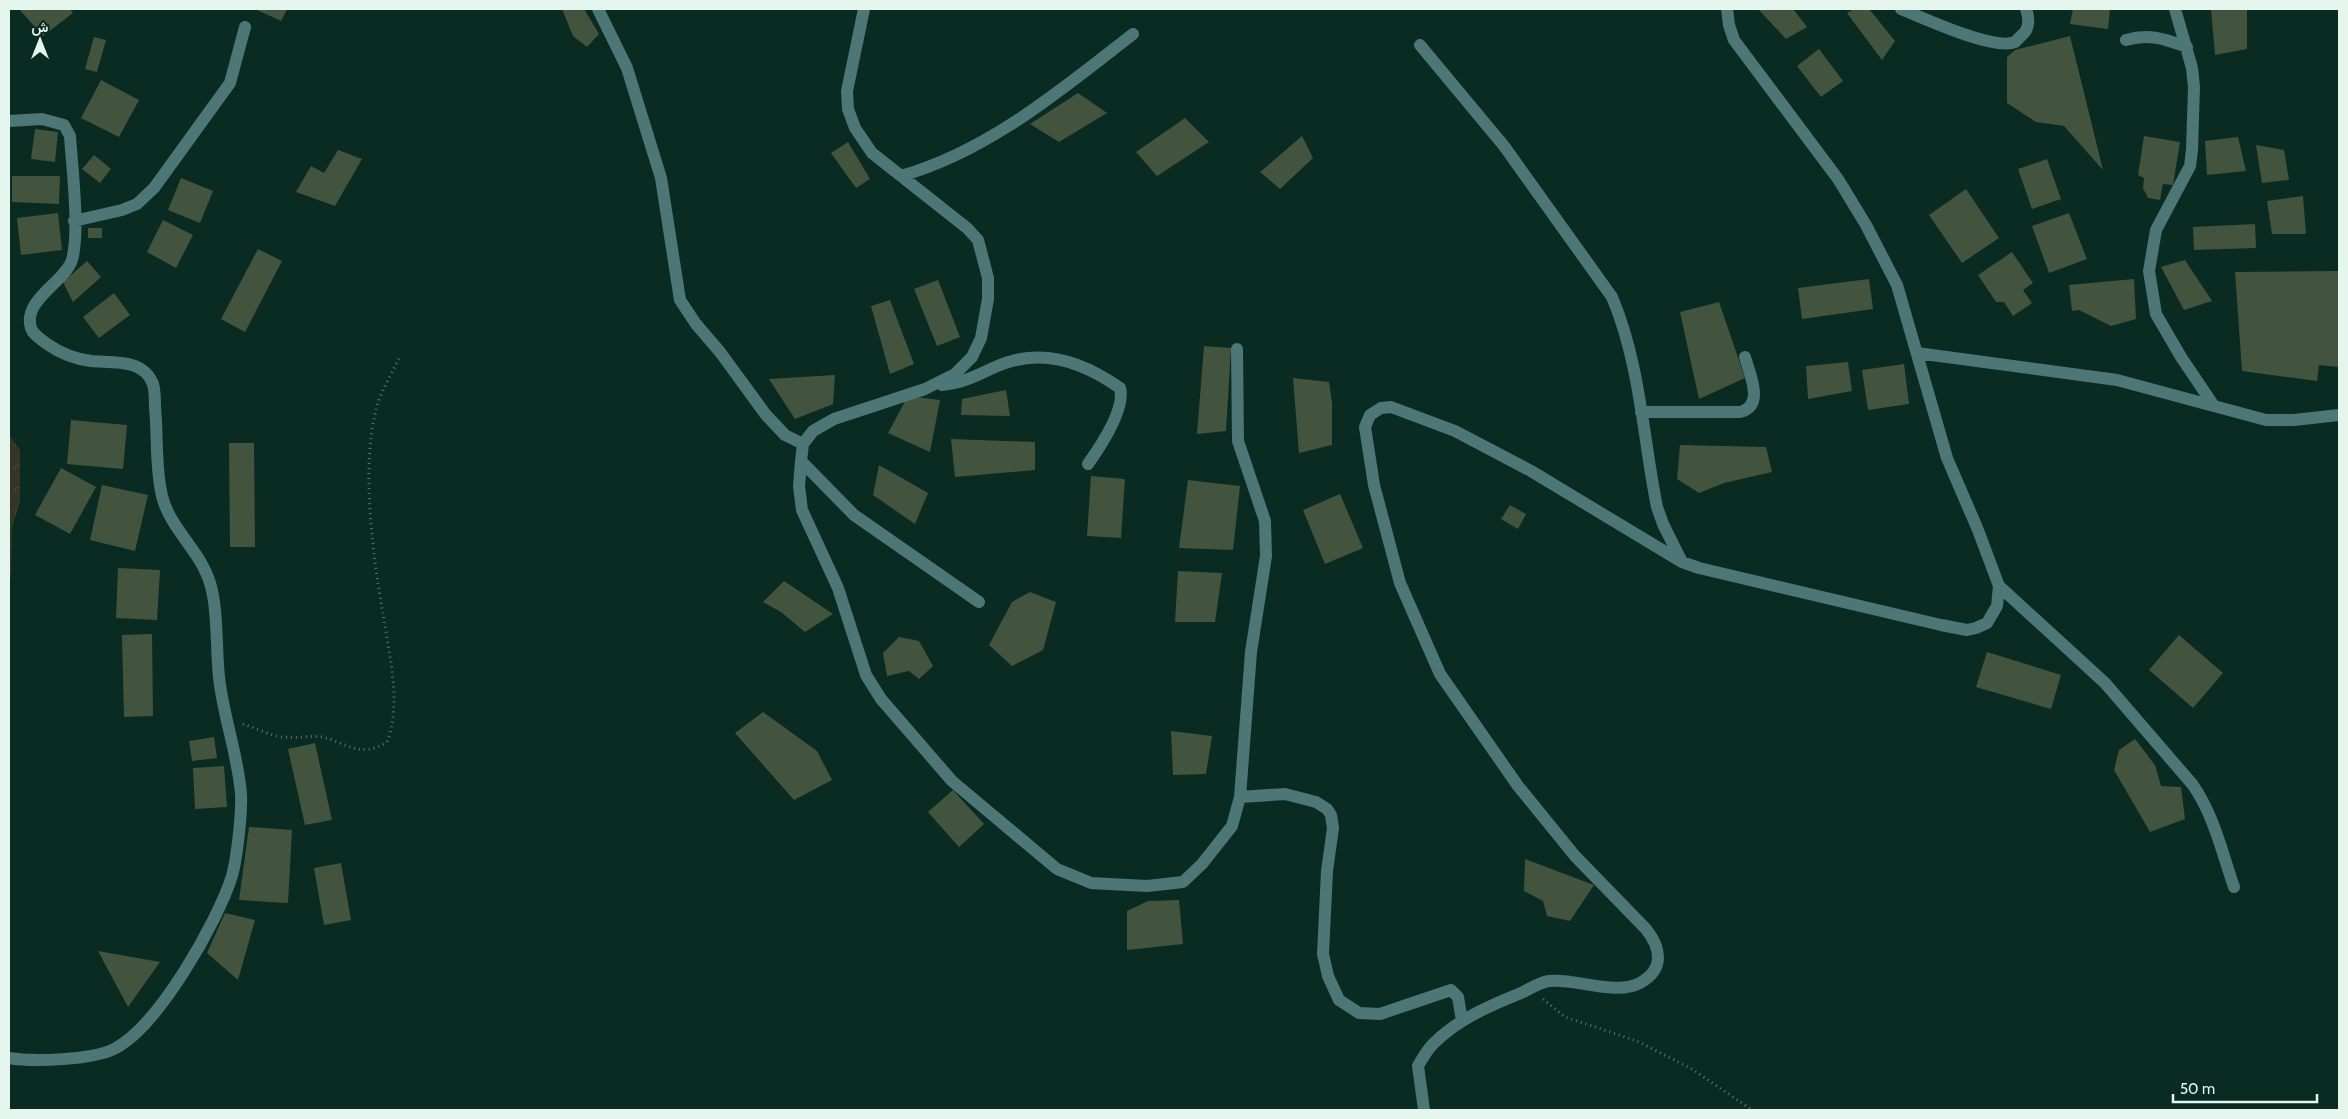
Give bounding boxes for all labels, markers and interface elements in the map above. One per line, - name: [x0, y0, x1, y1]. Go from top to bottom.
- north arrow: [15, 15, 65, 65]
- text: ش: [32, 18, 49, 36]
- scale bar: [2173, 1072, 2317, 1104]
- text: 50 m: [2180, 1080, 2215, 1098]

